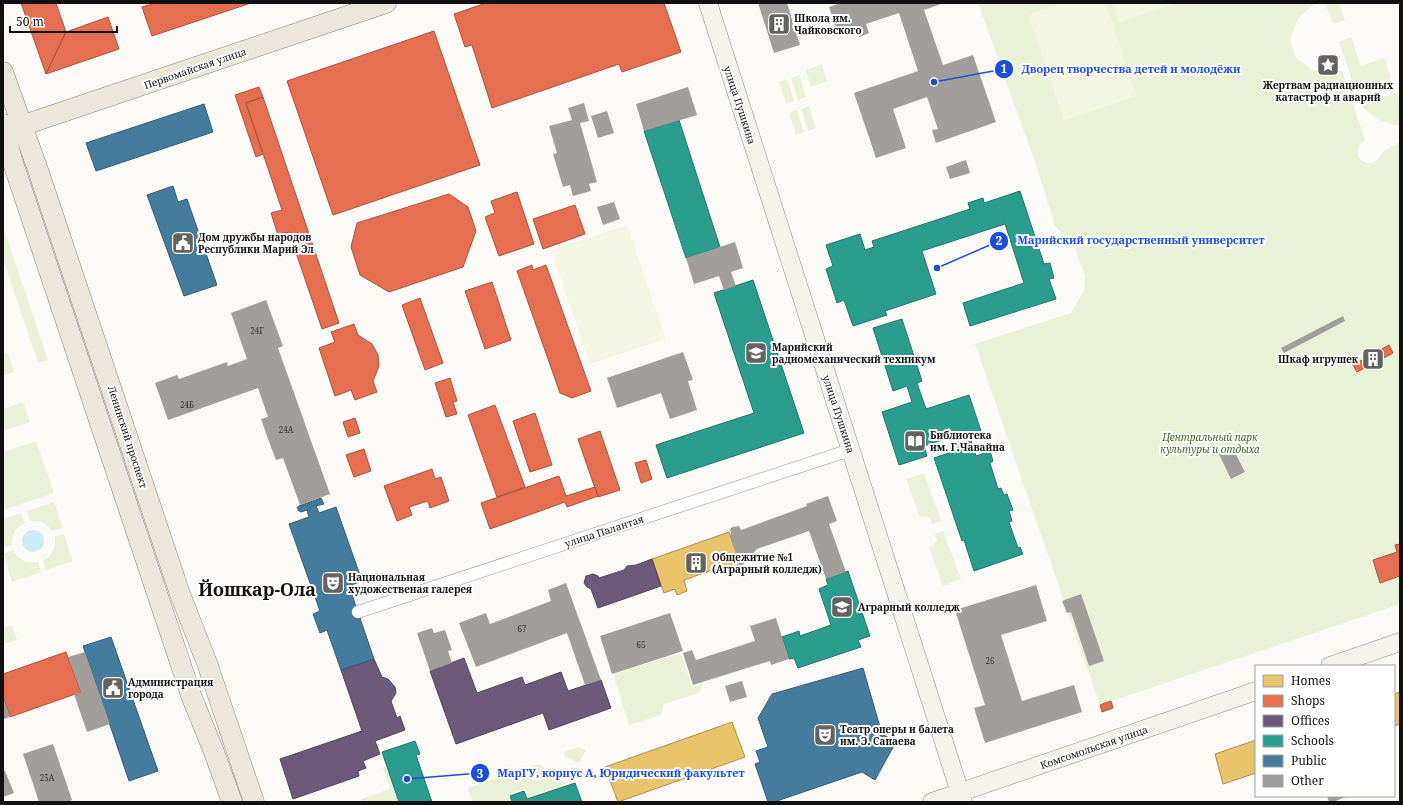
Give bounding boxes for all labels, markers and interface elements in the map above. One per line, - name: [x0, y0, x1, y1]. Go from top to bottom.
- scale bar: [10, 8, 117, 34]
- building icon: Школа им. Чайковского: [766, 11, 792, 37]
- place label: Школа им. Чайковского: [794, 11, 861, 37]
- text: 50 m: [16, 13, 44, 30]
- street label: Первомайская улица: [142, 44, 248, 92]
- place icon: Жертвам радиационных катастроф и аварий: [1315, 52, 1341, 78]
- callout: Дворец творчества детей и молодёжи: [994, 57, 1249, 80]
- text: 1: [1001, 60, 1008, 77]
- text: Дворец творчества детей и молодёжи: [1022, 61, 1241, 76]
- street label: улица Пушкина: [721, 64, 759, 146]
- place label: Жертвам радиационных катастроф и аварий: [1263, 78, 1394, 104]
- callout: Марийский государственный университет: [989, 229, 1273, 252]
- public building icon: Дом дружбы народов Республики Марий Эл: [170, 230, 196, 256]
- place label: Дом дружбы народов Республики Марий Эл: [198, 230, 314, 256]
- text: 2: [996, 232, 1003, 249]
- text: Марийский государственный университет: [1017, 232, 1265, 247]
- house number: 24Г: [250, 325, 264, 336]
- school or university icon: Марийский радиомеханический техникум: [743, 340, 769, 366]
- place label: Марийский радиомеханический техникум: [772, 340, 936, 366]
- building icon: Шкаф игрушек: [1360, 346, 1386, 372]
- place label: Шкаф игрушек: [1278, 352, 1359, 366]
- street label: улица Пушкина: [820, 373, 858, 455]
- street label: Ленинский проспект: [105, 384, 151, 491]
- house number: 24Б: [180, 399, 194, 410]
- house number: 24А: [279, 424, 294, 435]
- library icon: Библиотека им. Г.Чавайна: [902, 428, 928, 454]
- place label: Библиотека им. Г.Чавайна: [930, 428, 1005, 454]
- park label: Центральный парк культуры и отдыха: [1160, 430, 1260, 456]
- street label: улица Палантая: [563, 512, 646, 550]
- building icon: Общежитие №1 (Аграрный колледж): [683, 550, 709, 576]
- place label: Общежитие №1 (Аграрный колледж): [712, 550, 822, 576]
- theatre icon: Национальная художественая галерея: [320, 570, 346, 596]
- place label: Национальная художественая галерея: [348, 570, 472, 596]
- district label: Йошкар-Ола: [198, 577, 316, 601]
- school or university icon: Аграрный колледж: [829, 594, 855, 620]
- place label: Аграрный колледж: [858, 600, 960, 614]
- house number: 67: [518, 623, 527, 634]
- house number: 65: [637, 639, 645, 650]
- house number: 26: [986, 655, 995, 666]
- legend: [1255, 665, 1395, 797]
- text: Homes: [1291, 672, 1331, 689]
- public building icon: Администрация города: [100, 675, 126, 701]
- place label: Администрация города: [128, 675, 213, 701]
- text: Shops: [1291, 692, 1325, 709]
- text: Offices: [1291, 712, 1330, 729]
- theatre icon: Театр оперы и балета им. Э. Сапаева: [812, 722, 838, 748]
- place label: Театр оперы и балета им. Э. Сапаева: [840, 722, 954, 748]
- street label: Комсомольская улица: [1038, 722, 1150, 772]
- text: Schools: [1291, 732, 1334, 749]
- text: Public: [1291, 752, 1327, 769]
- callout: МарГУ, корпус А, Юридический факультет: [470, 762, 753, 785]
- text: 3: [477, 765, 484, 782]
- text: МарГУ, корпус А, Юридический факультет: [497, 765, 745, 780]
- house number: 25А: [40, 772, 55, 783]
- text: Other: [1291, 772, 1324, 789]

